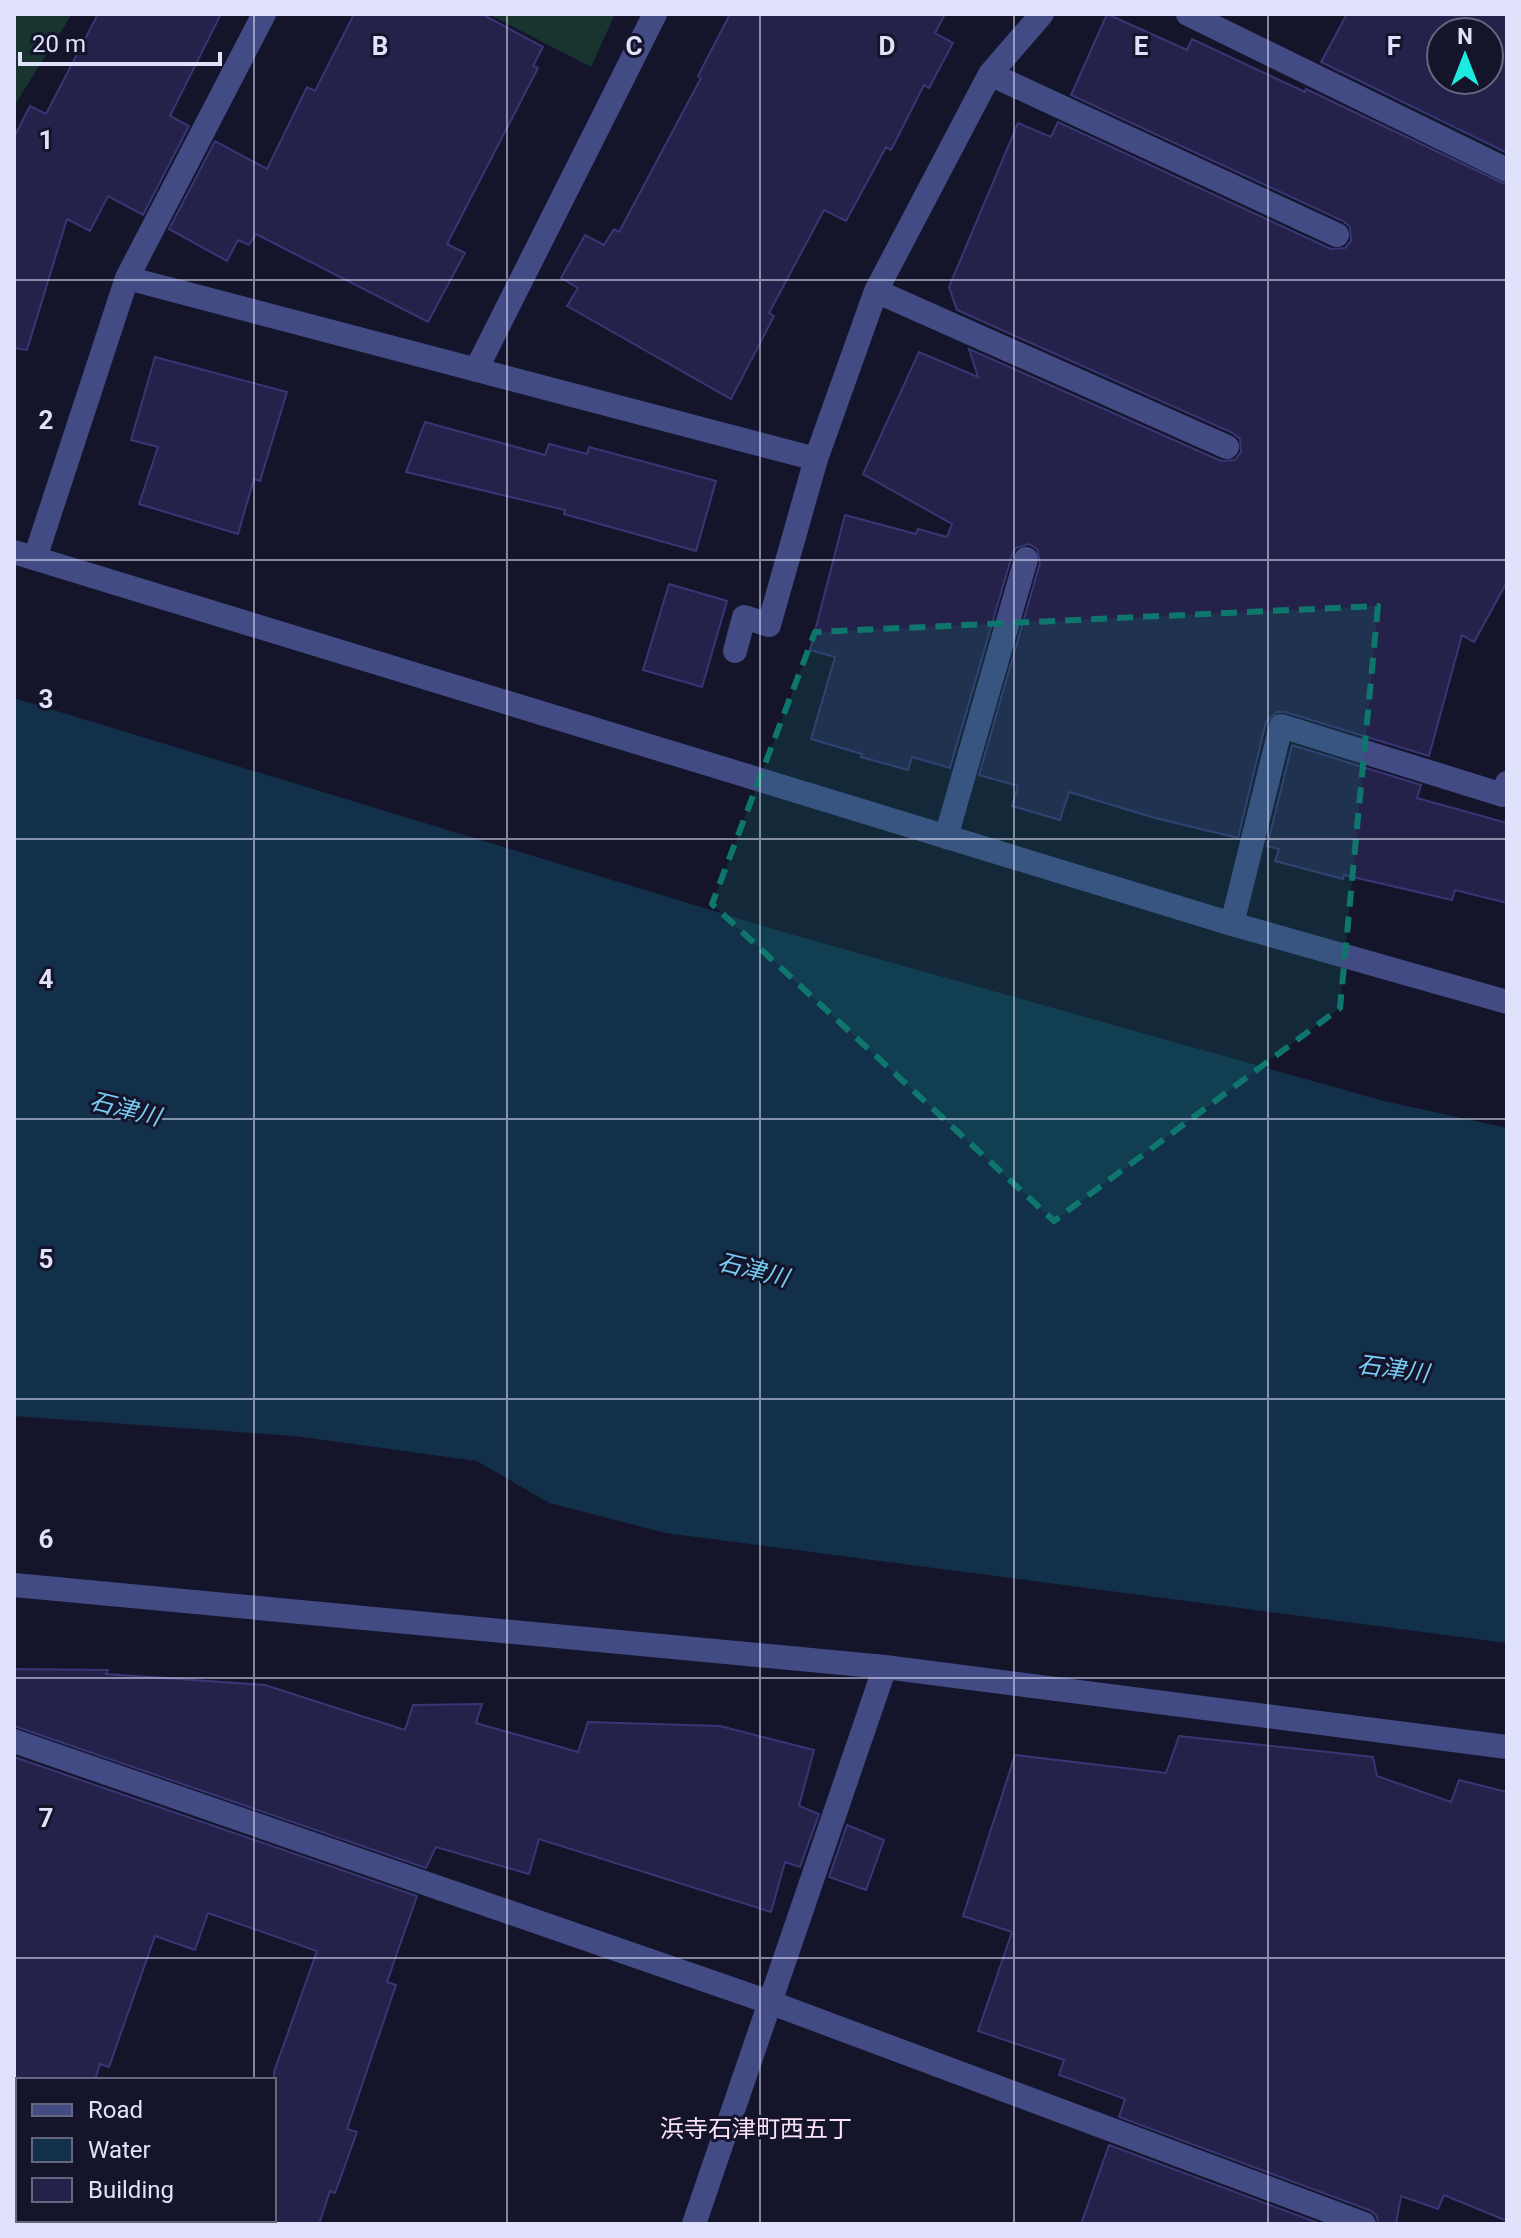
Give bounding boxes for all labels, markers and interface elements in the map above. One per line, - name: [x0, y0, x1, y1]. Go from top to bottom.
- scale bar: [20, 16, 220, 66]
- north arrow: [1425, 16, 1505, 96]
- text: N: [1457, 24, 1473, 49]
- text: 20 m: [32, 30, 86, 58]
- text: B: [372, 31, 388, 61]
- text: C: [625, 31, 643, 61]
- text: D: [879, 31, 895, 61]
- text: E: [1134, 31, 1149, 61]
- text: F: [1387, 31, 1401, 61]
- text: 1: [39, 125, 53, 155]
- text: 2: [39, 405, 53, 435]
- text: 3: [39, 684, 53, 714]
- text: 4: [39, 964, 54, 994]
- water label: 石津川: [87, 1087, 166, 1132]
- text: 5: [39, 1244, 53, 1274]
- water label: 石津川: [715, 1248, 794, 1293]
- water label: 石津川: [1355, 1350, 1434, 1388]
- text: 6: [39, 1524, 54, 1554]
- text: 7: [39, 1803, 53, 1833]
- legend: [16, 2078, 276, 2222]
- text: Road: [88, 2096, 143, 2124]
- district label: 浜寺石津町西五丁: [660, 2115, 852, 2143]
- text: Water: [88, 2136, 151, 2164]
- text: Building: [88, 2176, 174, 2204]

